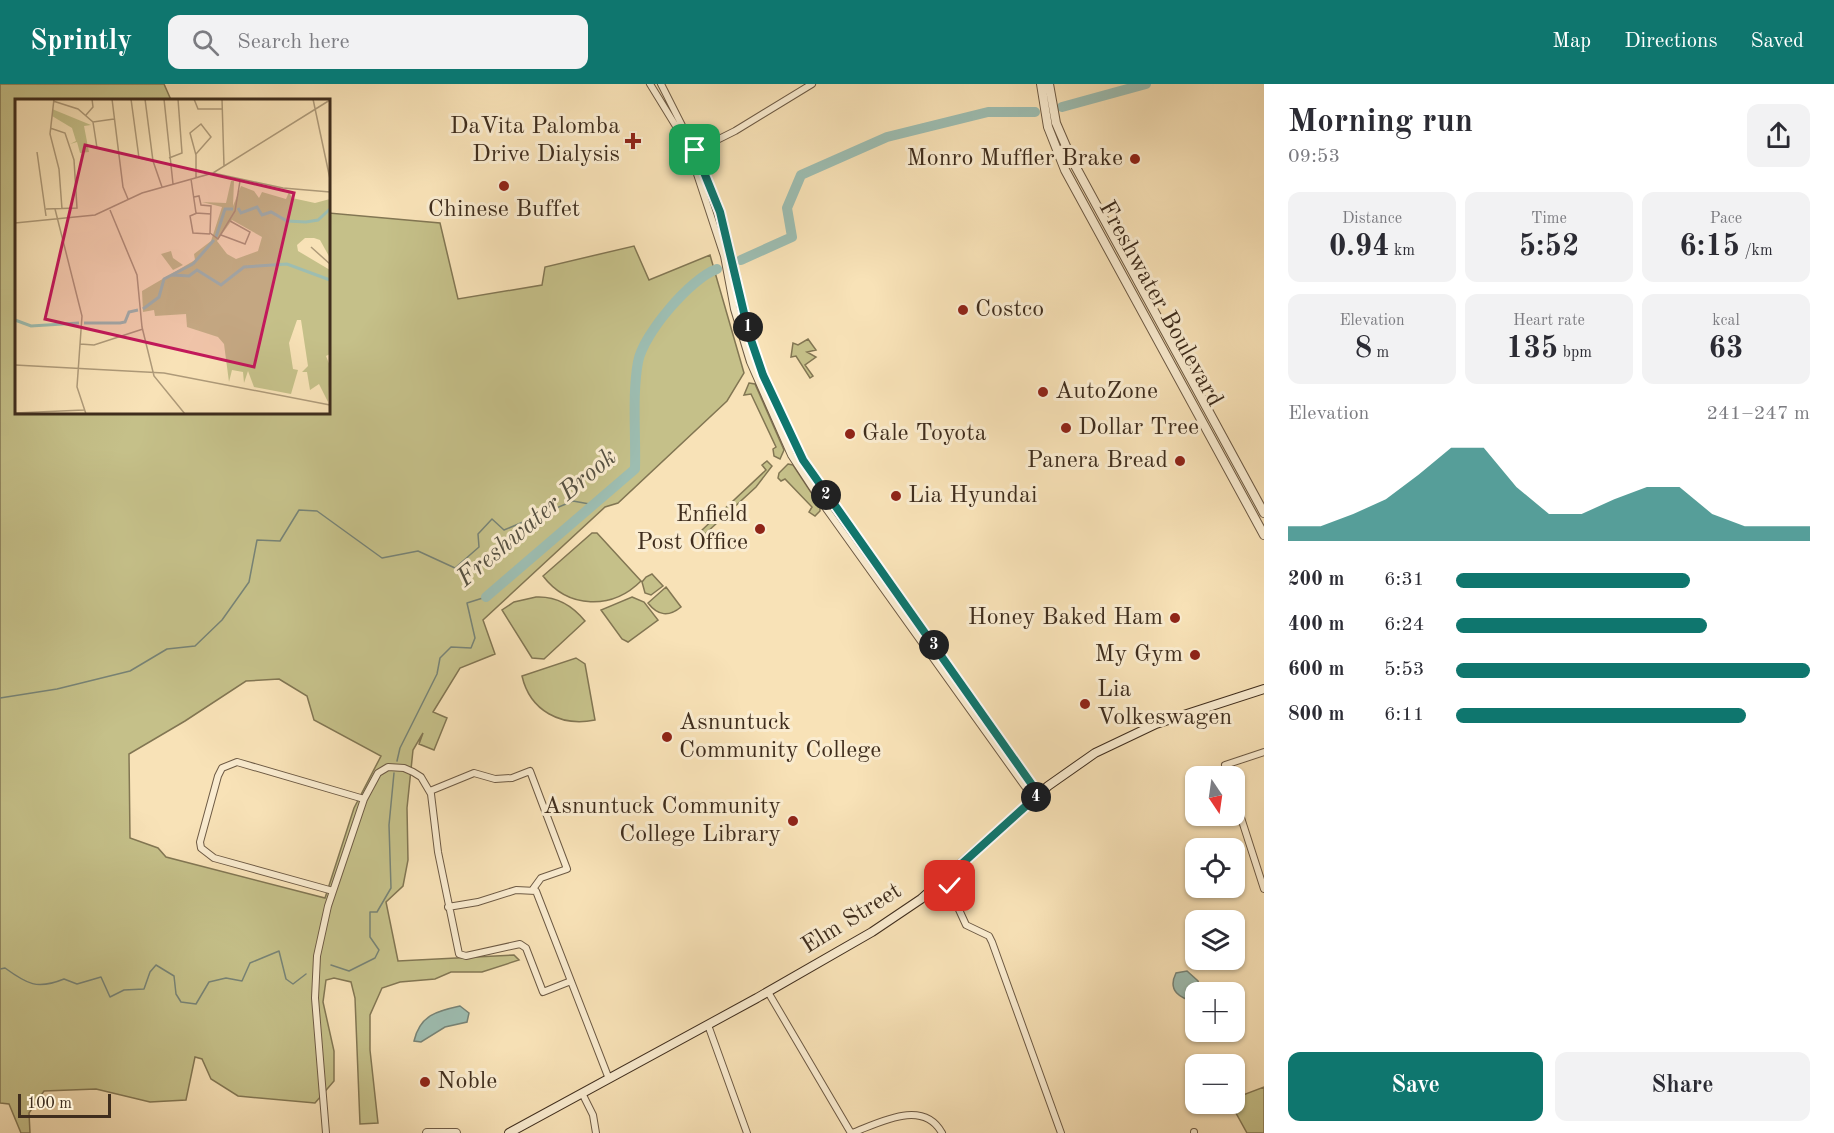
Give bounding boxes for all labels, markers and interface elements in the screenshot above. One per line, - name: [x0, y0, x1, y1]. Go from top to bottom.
- search box: [168, 15, 588, 69]
- icon: search: [189, 26, 222, 59]
- text: Sprintly: [30, 28, 132, 56]
- text: Search here: [237, 31, 350, 53]
- text: Map: [1552, 31, 1591, 52]
- text: Directions: [1624, 31, 1718, 52]
- text: Saved: [1751, 31, 1804, 52]
- inset map: [15, 99, 330, 414]
- button: share: [1747, 104, 1810, 167]
- text: Morning run: [1288, 106, 1473, 139]
- place label: DaVita Palomba Drive Dialysis: [450, 115, 620, 167]
- pin: [669, 124, 720, 175]
- marker: DaVita Palomba Drive Dialysis: [624, 132, 642, 150]
- icon: arrive: [678, 133, 711, 166]
- place label: Monro Muffler Brake: [907, 147, 1123, 171]
- text: 09:53: [1288, 147, 1340, 167]
- marker: Monro Muffler Brake: [1128, 152, 1142, 166]
- marker: Chinese Buffet: [497, 179, 511, 193]
- street label: Freshwater Boulevard: [1093, 197, 1227, 411]
- place label: Chinese Buffet: [428, 198, 580, 222]
- text: Distance: [1342, 211, 1402, 227]
- text: Time: [1531, 211, 1567, 227]
- text: Pace: [1710, 211, 1742, 227]
- text: 0.94: [1329, 232, 1390, 262]
- text: 5:52: [1519, 232, 1579, 262]
- text: 6:15: [1679, 232, 1740, 262]
- text: km: [1390, 243, 1415, 259]
- text: /km: [1740, 243, 1773, 259]
- place label: Costco: [975, 298, 1044, 322]
- marker: Costco: [956, 303, 970, 317]
- pin: 1: [733, 312, 763, 342]
- text: Elevation: [1339, 313, 1405, 329]
- text: Heart rate: [1513, 313, 1585, 329]
- text: kcal: [1712, 313, 1740, 329]
- text: 1: [743, 319, 753, 335]
- text: 8: [1355, 334, 1372, 364]
- text: 135: [1506, 334, 1558, 364]
- text: 63: [1709, 334, 1743, 364]
- text: m: [1372, 345, 1389, 361]
- text: bpm: [1558, 345, 1592, 361]
- place label: AutoZone: [1055, 380, 1158, 404]
- marker: AutoZone: [1036, 385, 1050, 399]
- text: Elevation: [1288, 404, 1369, 424]
- text: 241–247 m: [1707, 404, 1810, 424]
- place label: Dollar Tree: [1078, 416, 1199, 440]
- marker: Dollar Tree: [1059, 421, 1073, 435]
- place label: Gale Toyota: [862, 422, 987, 446]
- marker: Gale Toyota: [843, 427, 857, 441]
- water label: Freshwater Brook: [451, 444, 622, 593]
- place label: Panera Bread: [1027, 449, 1168, 473]
- marker: Panera Bread: [1173, 454, 1187, 468]
- pin: 2: [811, 480, 841, 510]
- place label: Lia Hyundai: [908, 484, 1037, 508]
- text: 2: [821, 487, 831, 503]
- marker: Lia Hyundai: [889, 489, 903, 503]
- place label: Enfield Post Office: [637, 503, 748, 555]
- marker: Enfield Post Office: [753, 522, 767, 536]
- text: 200 m: [1288, 570, 1344, 590]
- text: 6:31: [1384, 570, 1424, 590]
- place label: Honey Baked Ham: [968, 606, 1163, 630]
- marker: Honey Baked Ham: [1168, 611, 1182, 625]
- text: 400 m: [1288, 615, 1344, 635]
- text: 6:24: [1384, 615, 1424, 635]
- pin: 3: [919, 630, 949, 660]
- text: 3: [929, 637, 939, 653]
- place label: My Gym: [1094, 643, 1183, 667]
- marker: My Gym: [1188, 648, 1202, 662]
- text: 600 m: [1288, 660, 1344, 680]
- text: 5:53: [1384, 660, 1424, 680]
- place label: Lia Volkeswagen: [1097, 678, 1232, 730]
- marker: Lia Volkeswagen: [1078, 697, 1092, 711]
- text: 800 m: [1288, 705, 1344, 725]
- text: 6:11: [1384, 705, 1424, 725]
- place label: Asnuntuck Community College: [679, 711, 881, 763]
- marker: Asnuntuck Community College: [660, 730, 674, 744]
- north arrow: [1185, 766, 1245, 826]
- map controls: [1185, 766, 1245, 1114]
- pin: 4: [1021, 782, 1051, 812]
- text: 4: [1031, 789, 1041, 805]
- place label: Asnuntuck Community College Library: [543, 795, 781, 847]
- marker: Asnuntuck Community College Library: [786, 814, 800, 828]
- button: locate: [1185, 838, 1245, 898]
- pin: [924, 860, 975, 911]
- icon: check: [933, 869, 966, 902]
- street label: Elm Street: [798, 879, 906, 959]
- button: layers: [1185, 910, 1245, 970]
- button: +: [1185, 982, 1245, 1042]
- button: Save: [1288, 1052, 1543, 1121]
- button: Share: [1555, 1052, 1810, 1121]
- button: −: [1185, 1054, 1245, 1114]
- place label: Noble: [437, 1070, 497, 1094]
- marker: Noble: [418, 1075, 432, 1089]
- scale bar: [18, 1091, 111, 1118]
- text: 100 m: [27, 1096, 72, 1112]

